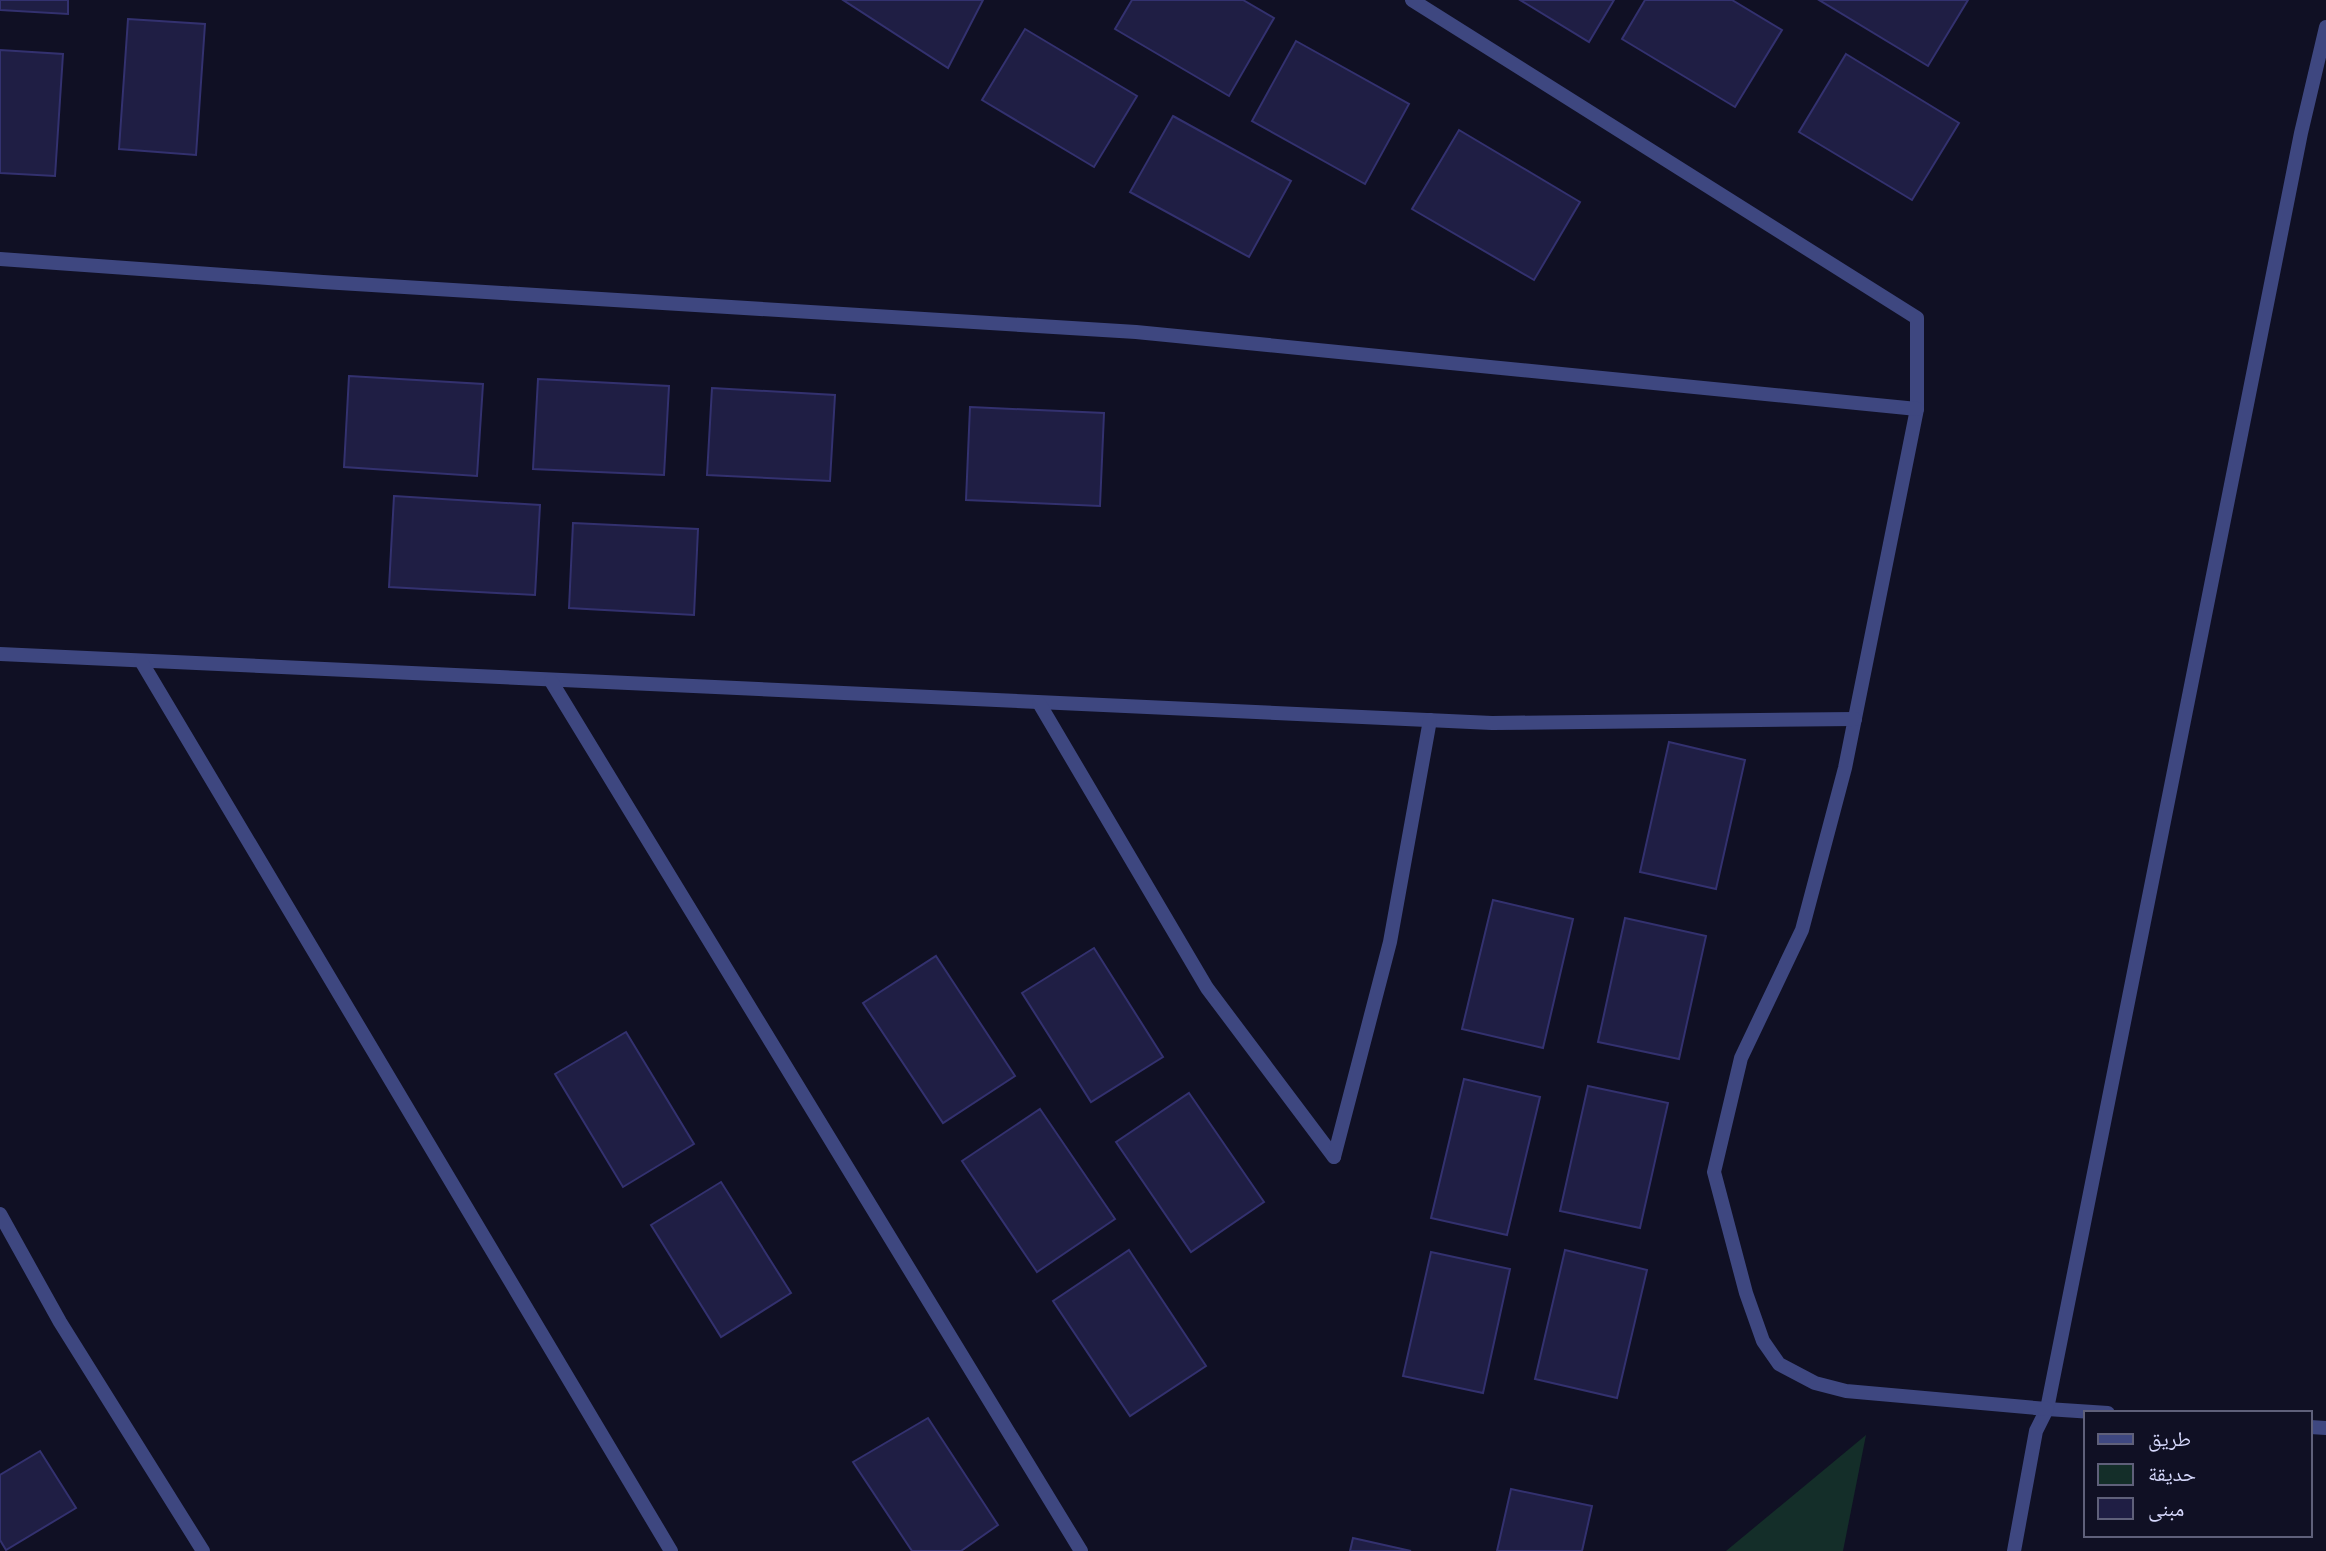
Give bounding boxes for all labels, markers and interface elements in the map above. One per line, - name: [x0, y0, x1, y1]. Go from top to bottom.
- legend: [2084, 1411, 2312, 1537]
- text: طريق: [2148, 1424, 2191, 1453]
- text: حديقة: [2148, 1459, 2196, 1488]
- text: مبنى: [2148, 1494, 2184, 1523]

